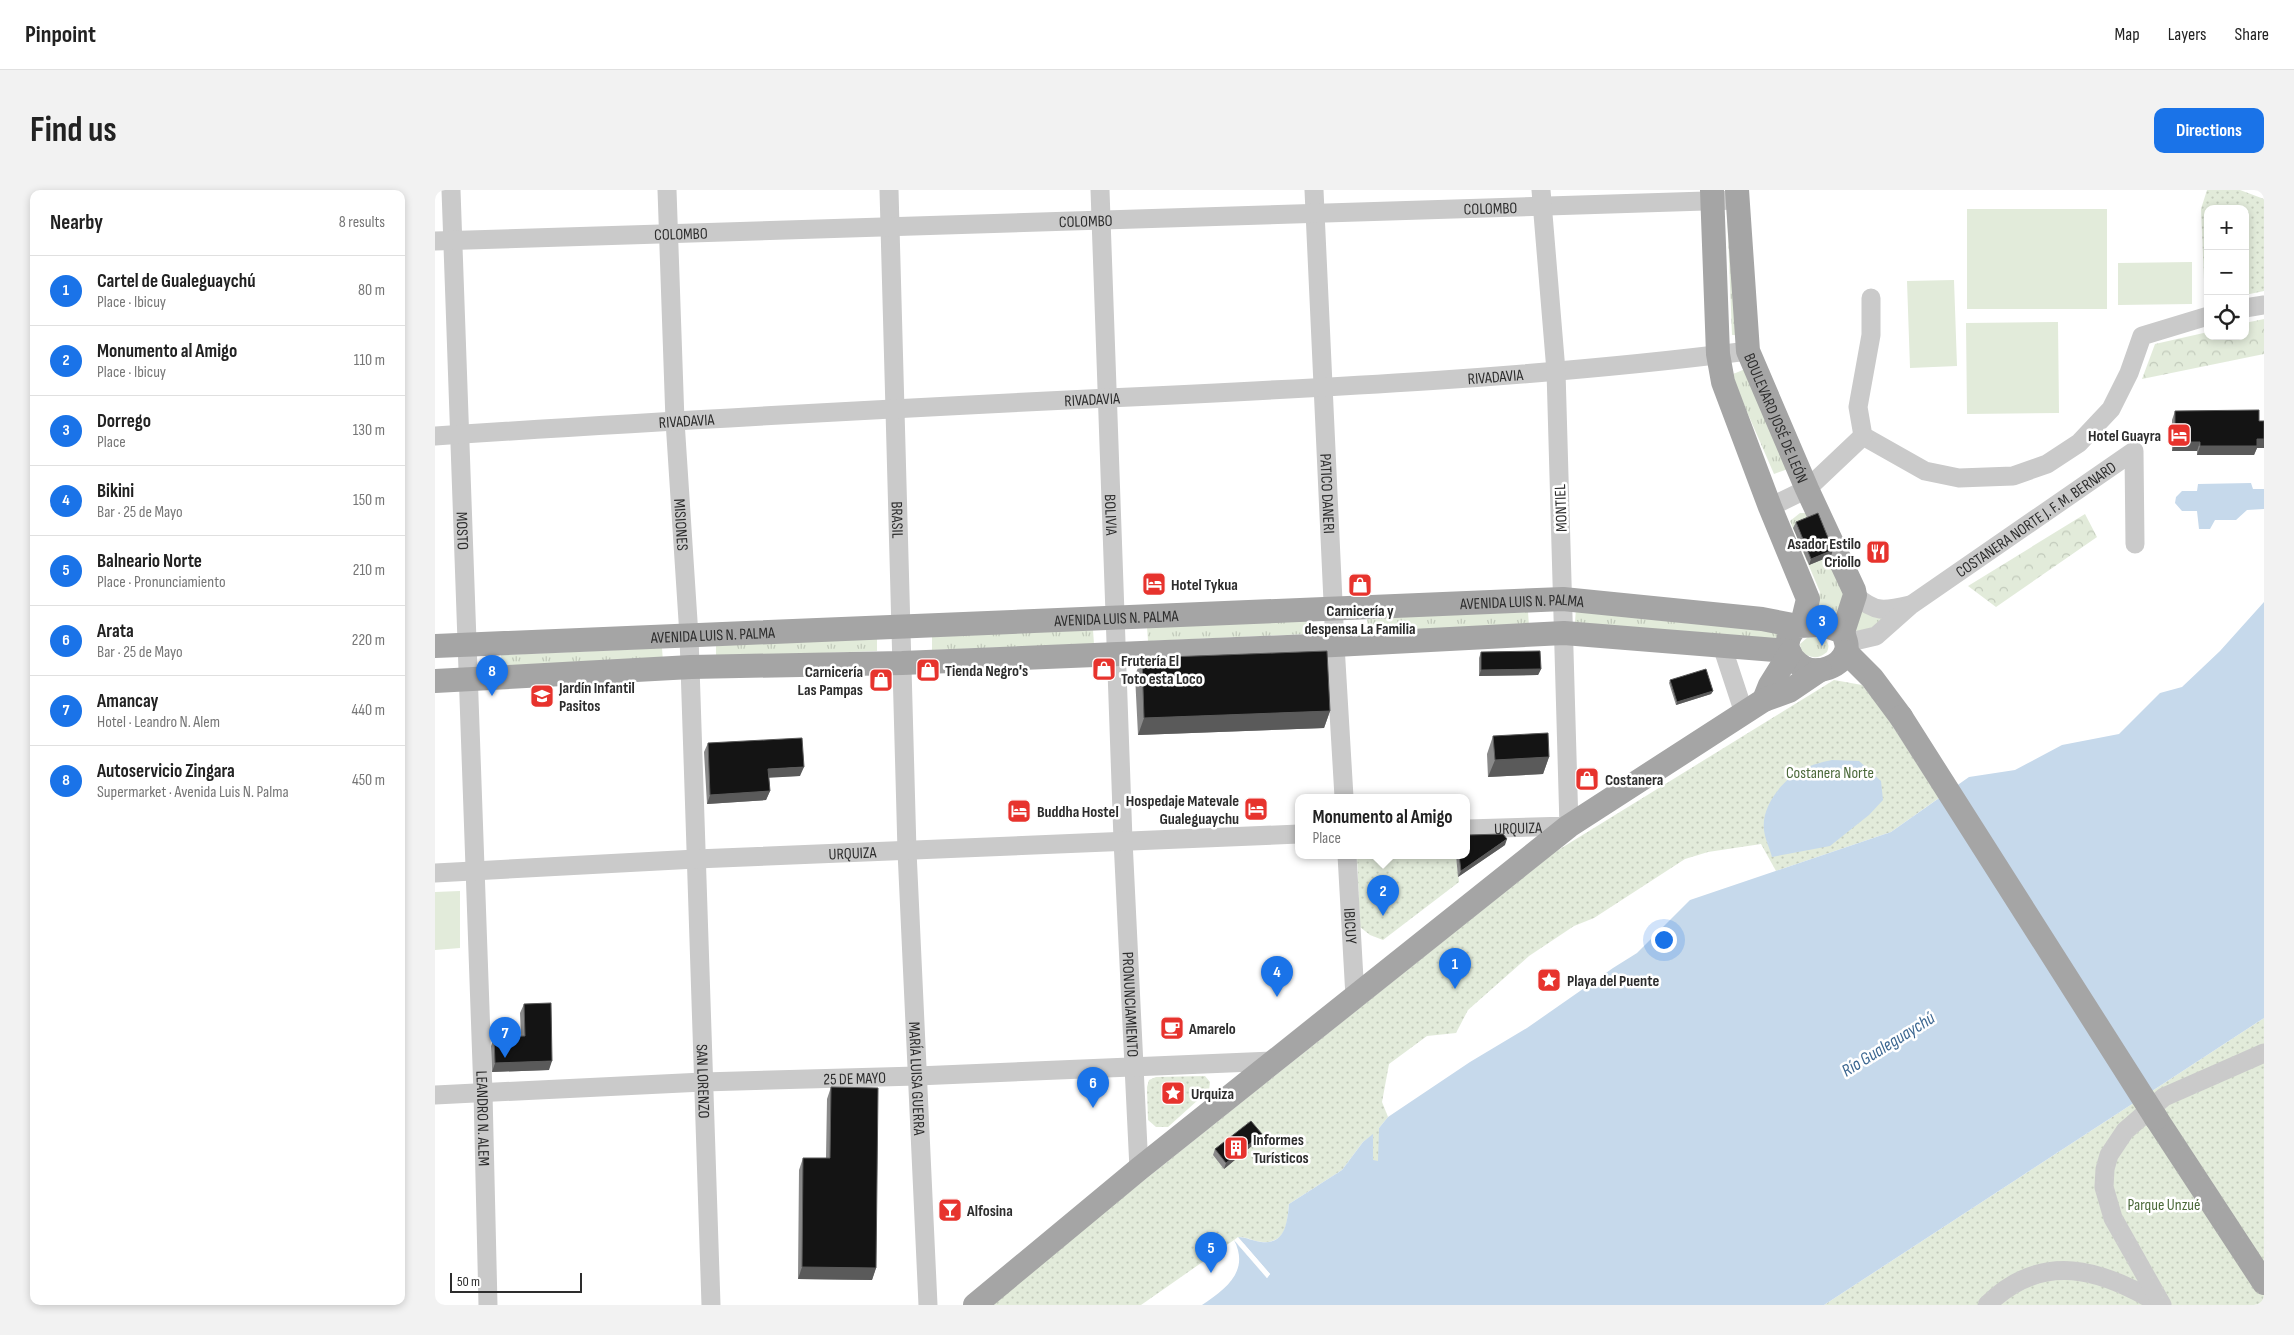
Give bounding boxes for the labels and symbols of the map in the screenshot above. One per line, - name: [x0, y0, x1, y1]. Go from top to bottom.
- street label: COLOMBO: [1463, 199, 1518, 220]
- street label: COLOMBO: [1059, 212, 1113, 232]
- street label: COLOMBO: [654, 224, 708, 245]
- street label: BOULEVARD JOSÉ DE LEÓN: [1739, 351, 1811, 486]
- street label: RIVADAVIA: [1467, 366, 1524, 389]
- street label: RIVADAVIA: [1064, 389, 1120, 411]
- street label: RIVADAVIA: [658, 411, 715, 433]
- hotel icon: Hotel Guayra: [2166, 422, 2192, 448]
- place label: Hotel Guayra: [2088, 427, 2161, 446]
- street label: PATICO DANERI: [1315, 453, 1338, 534]
- street label: COSTANERA NORTE J. F. M. BERNARD: [1953, 458, 2121, 582]
- street label: MONTIEL: [1551, 484, 1572, 532]
- street label: BOLIVIA: [1100, 494, 1120, 536]
- street label: MISIONES: [669, 498, 691, 552]
- street label: BRASIL: [886, 501, 906, 539]
- street label: MOSTO: [451, 511, 472, 550]
- place label: Asador Estilo Criollo: [1786, 535, 1861, 572]
- restaurant icon: Asador Estilo Criollo: [1865, 539, 1891, 565]
- hotel icon: Hotel Tykua: [1141, 571, 1167, 597]
- shop icon: Carnicería y despensa La Familia: [1347, 572, 1373, 598]
- place label: Hotel Tykua: [1171, 576, 1238, 595]
- street label: AVENIDA LUIS N. PALMA: [1459, 591, 1585, 614]
- place label: Carnicería y despensa La Familia: [1304, 602, 1416, 639]
- pin: 3: [1806, 605, 1838, 646]
- street label: AVENIDA LUIS N. PALMA: [1053, 607, 1179, 631]
- street label: AVENIDA LUIS N. PALMA: [649, 624, 775, 648]
- place label: Frutería El Toto esta Loco: [1121, 652, 1203, 689]
- pin: 8: [476, 655, 508, 696]
- shop icon: Frutería El Toto esta Loco: [1091, 656, 1117, 682]
- shop icon: Tienda Negro's: [915, 657, 941, 683]
- place label: Tienda Negro's: [945, 662, 1028, 681]
- place label: Carnicería Las Pampas: [798, 663, 863, 700]
- shop icon: Carnicería Las Pampas: [868, 667, 894, 693]
- place label: Jardín Infantil Pasitos: [558, 679, 635, 716]
- school or university icon: Jardín Infantil Pasitos: [529, 683, 555, 709]
- park label: Costanera Norte: [1786, 764, 1874, 783]
- shop icon: Costanera: [1574, 766, 1600, 792]
- place label: Costanera: [1605, 771, 1663, 790]
- place label: Hospedaje Matevale Gualeguaychu: [1126, 792, 1239, 829]
- hotel icon: Hospedaje Matevale Gualeguaychu: [1243, 796, 1269, 822]
- hotel icon: Buddha Hostel: [1006, 798, 1032, 824]
- place label: Buddha Hostel: [1037, 803, 1119, 822]
- street label: URQUIZA: [1494, 819, 1542, 839]
- street label: URQUIZA: [828, 844, 877, 864]
- pin: 2: [1367, 875, 1399, 916]
- street label: IBICUY: [1339, 907, 1360, 945]
- your location: [1651, 927, 1677, 953]
- pin: 1: [1439, 948, 1471, 989]
- street label: PRONUNCIAMIENTO: [1117, 951, 1142, 1058]
- pin: 4: [1261, 956, 1293, 997]
- place icon: Playa del Puente: [1536, 967, 1562, 993]
- place label: Playa del Puente: [1567, 972, 1659, 991]
- water label: Río Gualeguaychú: [1838, 1007, 1939, 1081]
- cafe icon: Amarelo: [1159, 1015, 1185, 1041]
- pin: 7: [489, 1017, 521, 1058]
- place label: Amarelo: [1188, 1020, 1236, 1039]
- street label: MARÍA LUISA GUERRA: [904, 1021, 928, 1136]
- street label: SAN LORENZO: [691, 1044, 713, 1119]
- pin: 6: [1077, 1067, 1109, 1108]
- street label: 25 DE MAYO: [823, 1069, 886, 1090]
- street label: LEANDRO N. ALEM: [471, 1070, 493, 1167]
- place icon: Urquiza: [1160, 1080, 1186, 1106]
- place label: Urquiza: [1191, 1085, 1234, 1104]
- place label: Informes Turísticos: [1253, 1131, 1309, 1168]
- building icon: Informes Turísticos: [1223, 1135, 1249, 1161]
- park label: Parque Unzué: [2128, 1196, 2201, 1215]
- bar icon: Alfosina: [937, 1197, 963, 1223]
- place label: Alfosina: [966, 1202, 1013, 1221]
- pin: 5: [1195, 1232, 1227, 1273]
- scale bar: [450, 1270, 583, 1293]

